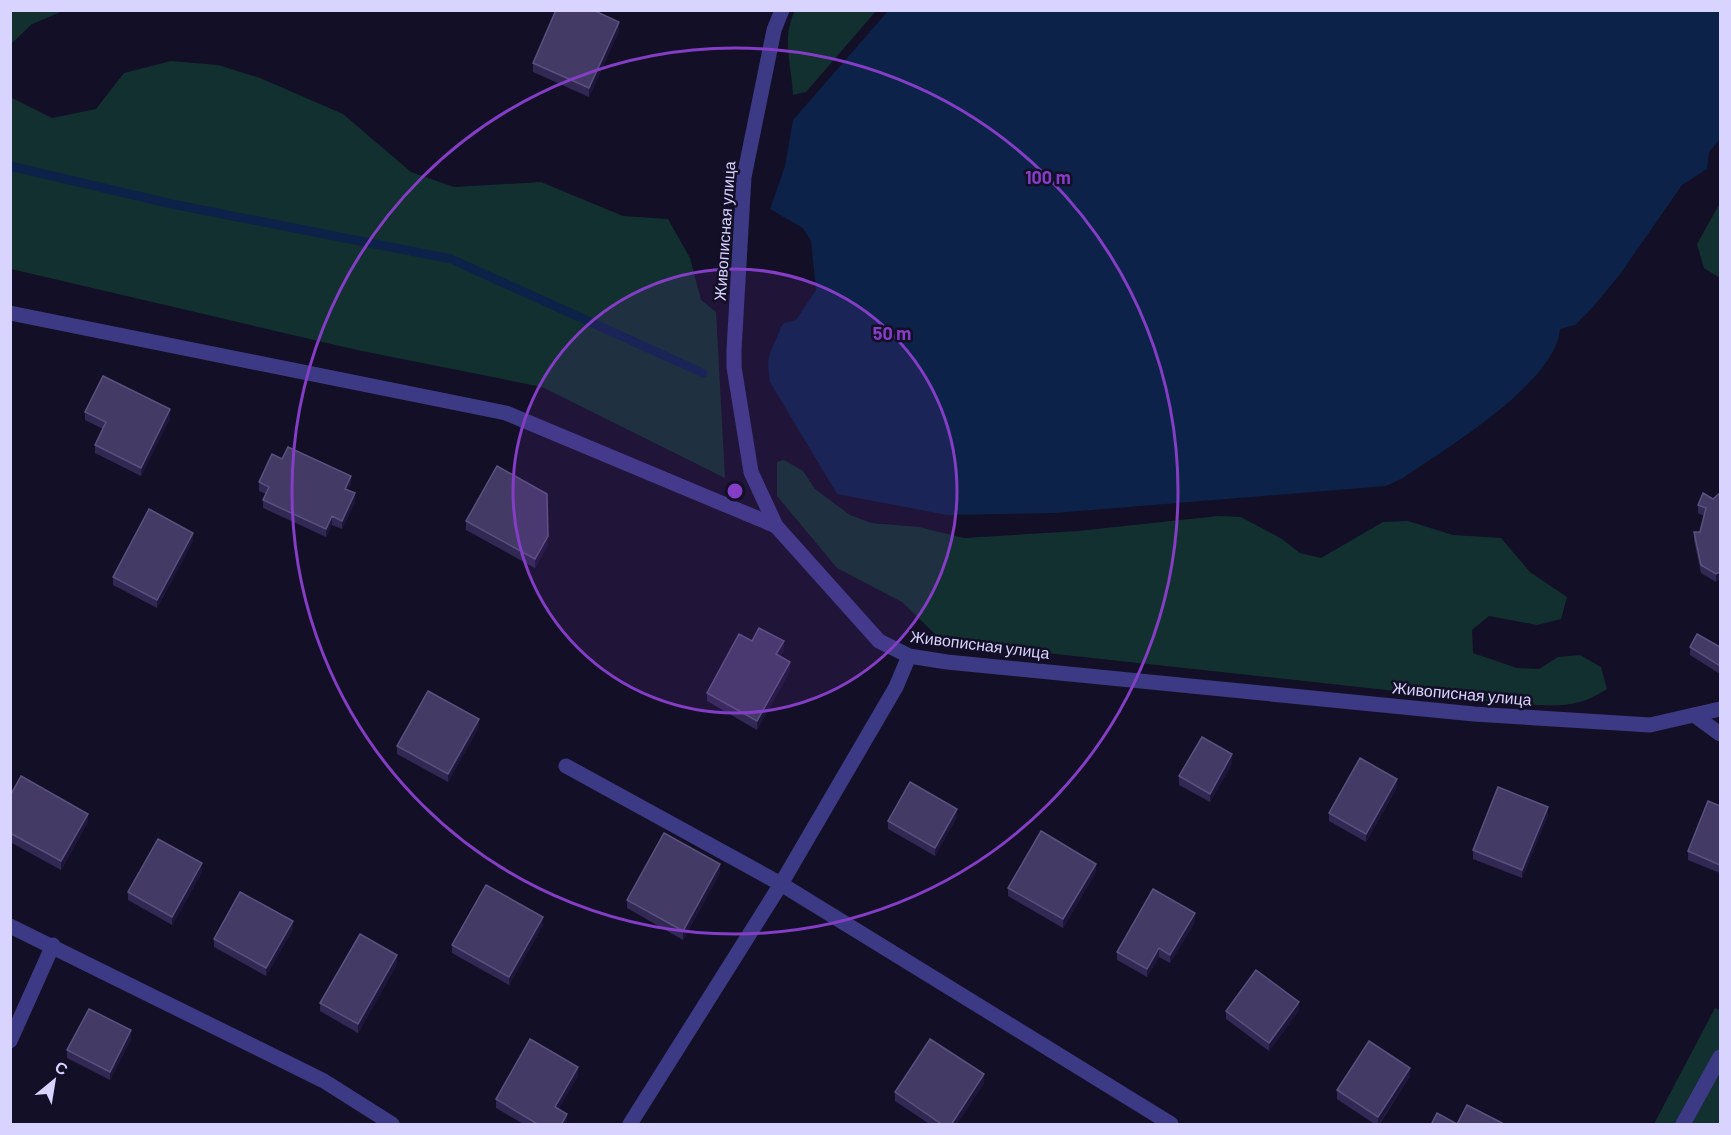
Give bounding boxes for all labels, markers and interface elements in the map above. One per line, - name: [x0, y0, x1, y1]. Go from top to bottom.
- street label: Живописная улица: [710, 160, 738, 302]
- text: 100 m: [1025, 166, 1071, 188]
- text: 50 m: [873, 322, 911, 344]
- centre of rings: [725, 481, 745, 501]
- street label: Живописная улица: [909, 626, 1051, 662]
- street label: Живописная улица: [1391, 677, 1533, 709]
- north arrow: [24, 1051, 84, 1111]
- text: С: [52, 1056, 72, 1079]

